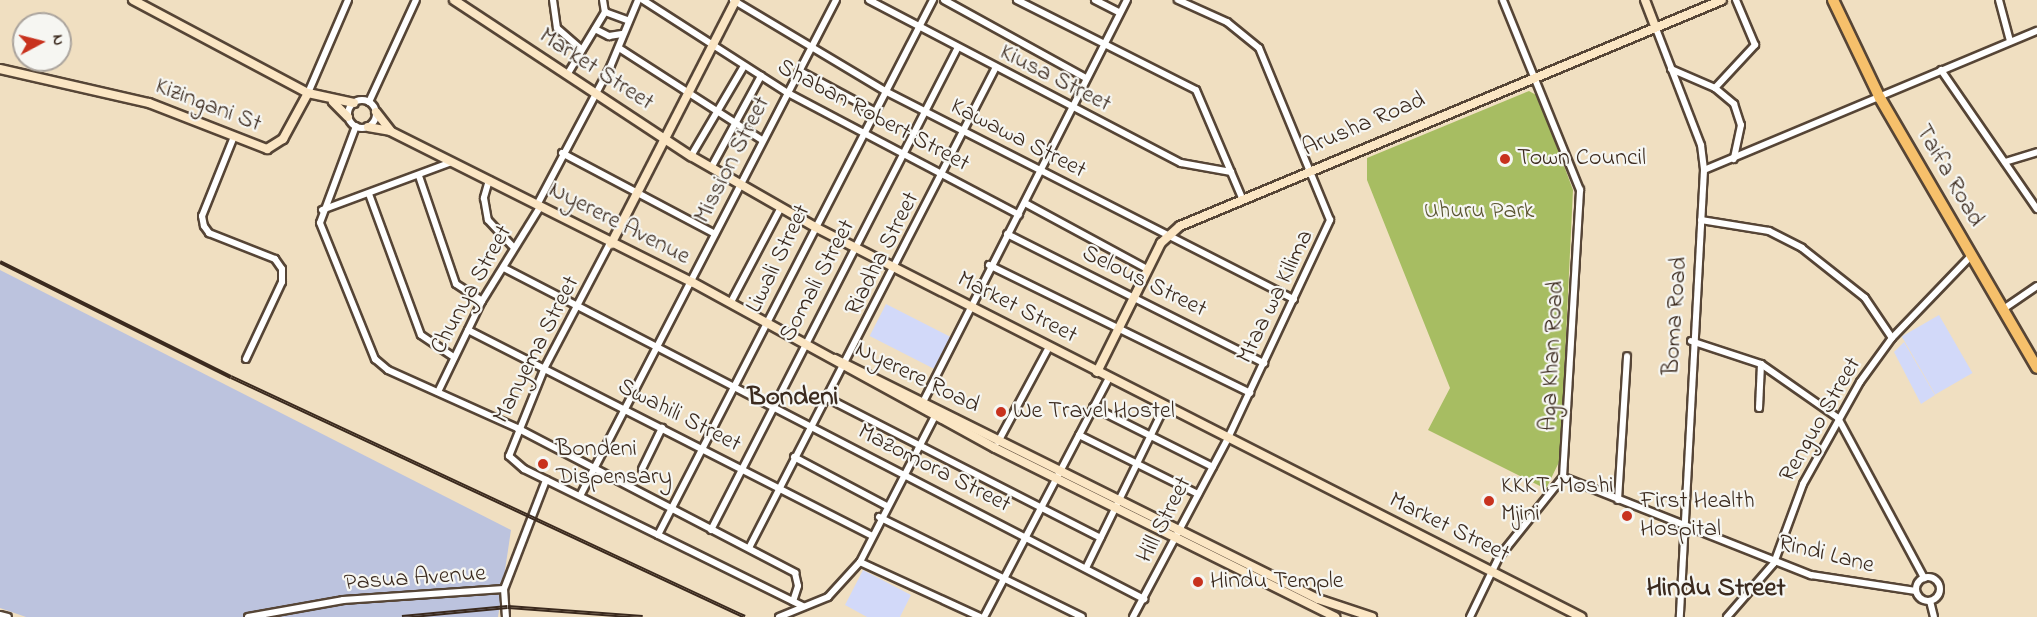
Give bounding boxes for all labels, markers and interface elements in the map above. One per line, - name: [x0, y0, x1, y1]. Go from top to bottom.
- north arrow: [12, 12, 72, 72]
- street label: Market Street: [533, 22, 659, 118]
- text: N: [45, 33, 70, 47]
- street label: Kiusa Street: [994, 39, 1116, 119]
- street label: Shaban Robert Street: [772, 53, 974, 179]
- street label: Kizingani St: [151, 73, 265, 139]
- street label: Arusha Road: [1298, 86, 1430, 164]
- street label: Mission Street: [689, 92, 777, 228]
- street label: Kawawa Street: [945, 92, 1091, 186]
- street label: Taifa Road: [1908, 120, 1990, 232]
- place label: Town Council: [1517, 145, 1646, 173]
- marker: Town Council: [1498, 152, 1512, 166]
- street label: Nyerere Avenue: [544, 176, 694, 272]
- street label: Riadha Street: [840, 187, 926, 321]
- park label: Uhuru Park: [1424, 198, 1534, 226]
- street label: Liwali Street: [740, 200, 818, 318]
- street label: Somali Street: [774, 215, 862, 347]
- street label: Chunya Street: [425, 221, 519, 359]
- street label: Mtaa wa Kilima: [1231, 225, 1321, 369]
- street label: Selous Street: [1077, 239, 1211, 325]
- street label: Boma Road: [1658, 256, 1694, 376]
- street label: Market Street: [952, 265, 1082, 351]
- street label: Manyema Street: [488, 272, 586, 428]
- street label: Aga Khan Road: [1535, 280, 1571, 432]
- street label: Nyerere Road: [850, 335, 984, 421]
- street label: Renguo Street: [1774, 352, 1868, 488]
- street label: Swahili Street: [612, 373, 746, 459]
- district label: Bondeni: [748, 382, 838, 414]
- place label: We Travel Hostel: [1013, 398, 1175, 426]
- marker: We Travel Hostel: [994, 405, 1008, 419]
- street label: Mazomora Street: [853, 418, 1015, 520]
- place label: Bondeni Dispensary: [556, 436, 672, 492]
- marker: Bondeni Dispensary: [534, 455, 552, 473]
- street label: Hill Street: [1131, 472, 1199, 568]
- place label: KKKT-Moshi Mjini: [1501, 473, 1614, 529]
- street label: Market Street: [1384, 486, 1514, 570]
- place label: First Health Hospital: [1640, 488, 1755, 544]
- marker: KKKT-Moshi Mjini: [1482, 494, 1496, 508]
- marker: First Health Hospital: [1618, 507, 1636, 525]
- street label: Rindi Lane: [1775, 529, 1877, 581]
- street label: Pasua Avenue: [343, 560, 487, 598]
- place label: Hindu Temple: [1210, 568, 1343, 596]
- district label: Hindu Street: [1646, 573, 1786, 605]
- marker: Hindu Temple: [1191, 575, 1205, 589]

